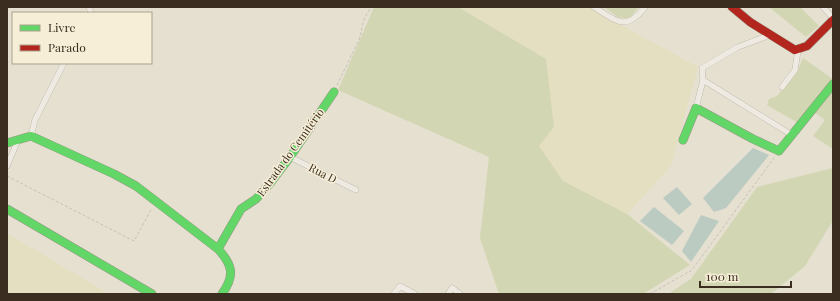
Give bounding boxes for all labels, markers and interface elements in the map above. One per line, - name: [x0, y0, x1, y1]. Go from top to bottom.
- legend: [12, 12, 152, 64]
- text: Livre: [48, 19, 76, 35]
- text: Parado: [48, 39, 86, 55]
- street label: Estrada do Cemitério: [253, 105, 327, 199]
- street label: Rua D: [306, 160, 340, 186]
- scale bar: [700, 263, 791, 289]
- text: 100 m: [706, 268, 739, 284]

